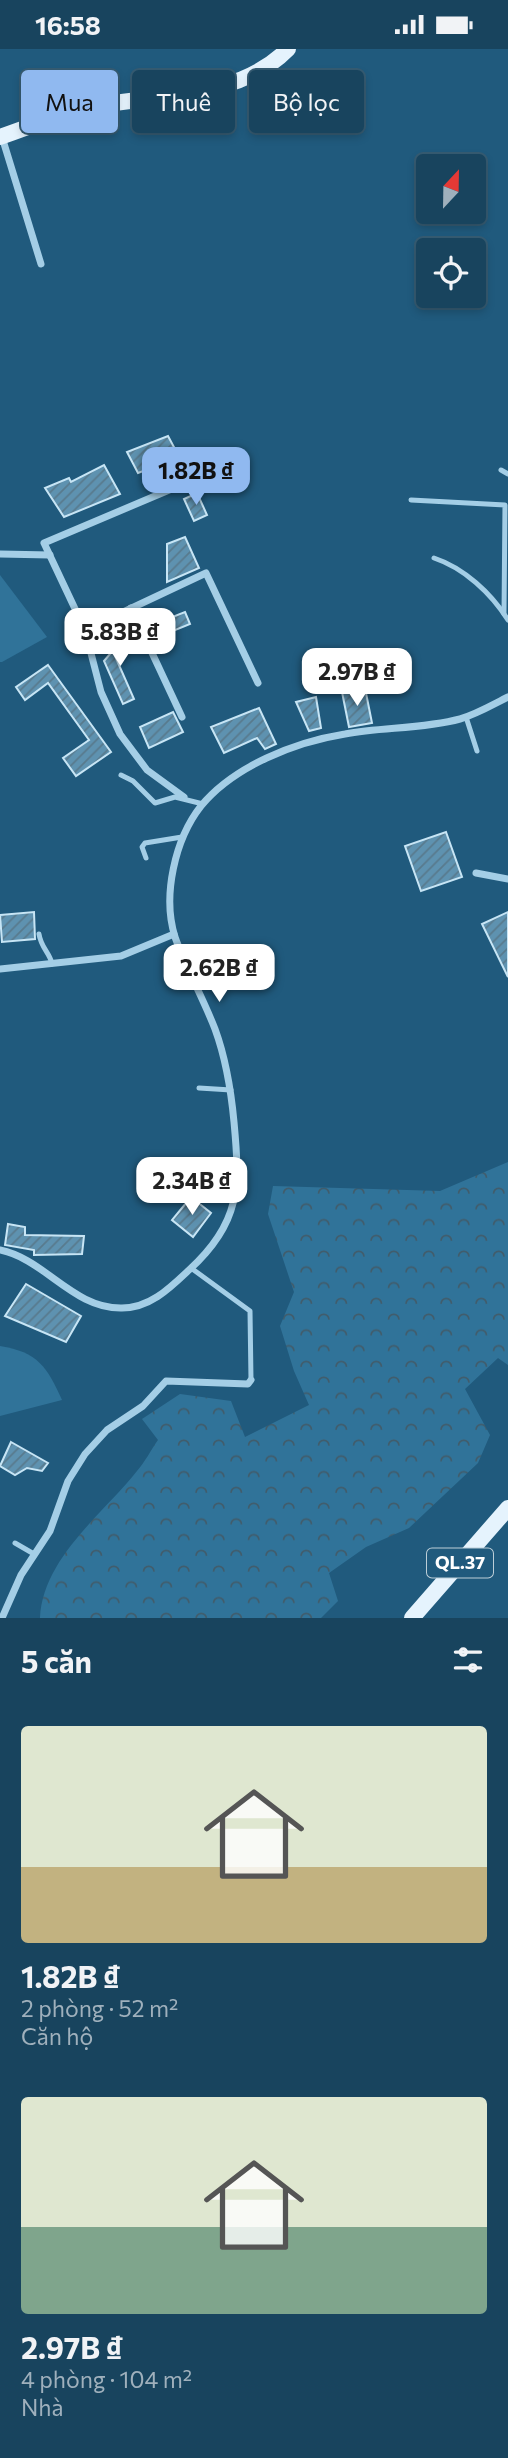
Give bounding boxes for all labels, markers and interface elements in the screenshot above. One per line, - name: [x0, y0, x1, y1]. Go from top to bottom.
- text: 16:58: [35, 9, 101, 40]
- chip: Mua: [21, 70, 118, 133]
- chip: Thuê: [132, 70, 235, 133]
- chip: Bộ lọc: [249, 70, 364, 133]
- north arrow: [416, 154, 486, 224]
- map controls: [416, 154, 486, 308]
- button: locate: [416, 238, 486, 308]
- pin: 1.82B ₫: [131, 447, 261, 507]
- text: 1.82B ₫: [158, 456, 234, 484]
- pin: 5.83B ₫: [55, 609, 185, 668]
- text: 5.83B ₫: [80, 617, 160, 645]
- pin: 2.97B ₫: [292, 649, 422, 708]
- text: 2.97B ₫: [318, 657, 396, 685]
- pin: 2.62B ₫: [154, 944, 284, 1004]
- text: 2.62B ₫: [180, 953, 258, 981]
- pin: 2.34B ₫: [127, 1157, 257, 1217]
- text: 2.34B ₫: [152, 1166, 232, 1194]
- road number: QL.37: [427, 1548, 493, 1577]
- icon: filters: [449, 1641, 487, 1679]
- text: 5 căn: [21, 1642, 92, 1679]
- icon: home: [191, 1771, 317, 1897]
- text: 1.82B ₫: [21, 1957, 120, 1994]
- text: 2 phòng · 52 m²: [21, 1994, 178, 2022]
- text: Căn hộ: [21, 2022, 93, 2050]
- icon: home: [191, 2142, 317, 2268]
- text: 2.97B ₫: [21, 2328, 123, 2365]
- text: 4 phòng · 104 m²: [21, 2365, 192, 2393]
- text: Nhà: [21, 2393, 63, 2421]

